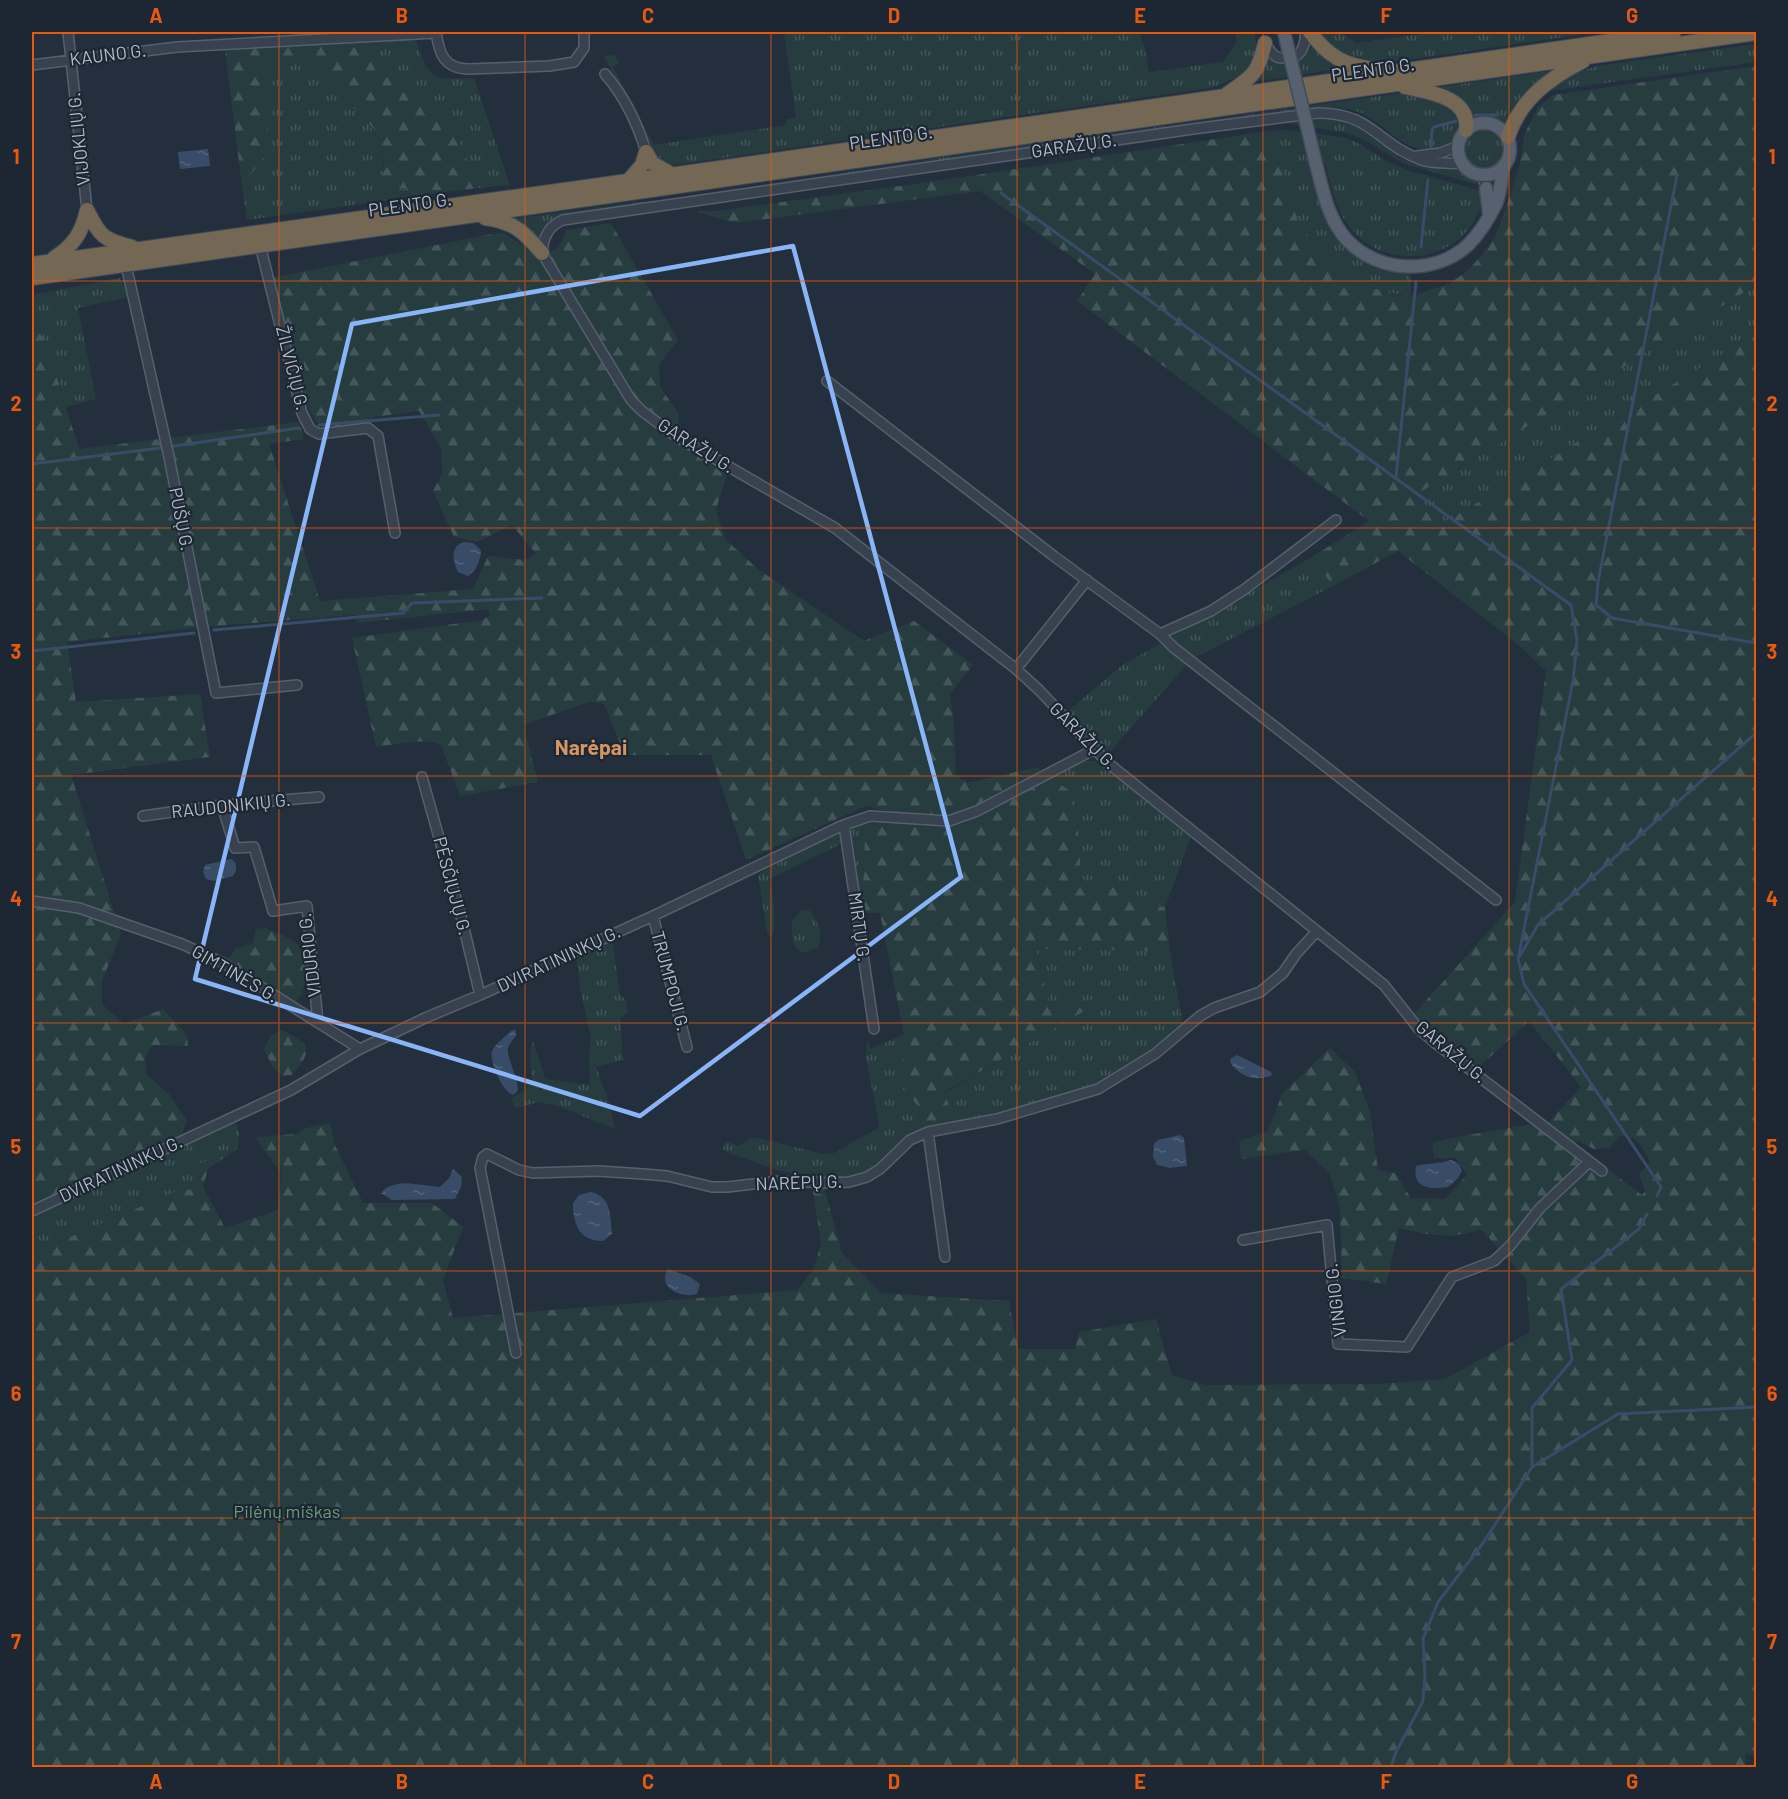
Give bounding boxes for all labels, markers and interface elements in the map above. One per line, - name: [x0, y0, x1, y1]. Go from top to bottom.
- text: A: [149, 3, 163, 27]
- text: B: [396, 3, 408, 27]
- text: C: [642, 3, 654, 27]
- text: D: [888, 3, 900, 27]
- text: E: [1134, 3, 1146, 27]
- text: F: [1380, 3, 1392, 27]
- text: G: [1626, 3, 1638, 27]
- street label: KAUNO G.: [68, 38, 147, 70]
- street label: PLENTO G.: [1330, 52, 1416, 86]
- street label: VIJOKLIŲ G.: [62, 91, 94, 187]
- street label: PLENTO G.: [848, 120, 934, 154]
- street label: GARAŽŲ G.: [1030, 128, 1118, 162]
- text: 1: [12, 144, 20, 168]
- text: 1: [1768, 144, 1776, 168]
- street label: PLENTO G.: [367, 187, 453, 221]
- street label: ŽILVIČIŲ G.: [272, 323, 314, 412]
- text: 2: [10, 391, 22, 415]
- text: 2: [1766, 391, 1778, 415]
- street label: GARAŽŲ G.: [654, 413, 739, 477]
- street label: PUŠŲ G.: [165, 485, 199, 552]
- text: 3: [11, 639, 21, 663]
- text: 3: [1767, 639, 1777, 663]
- street label: GARAŽŲ G.: [1046, 697, 1122, 773]
- district label: Narėpai: [555, 734, 627, 759]
- street label: RAUDONIKIŲ G.: [170, 788, 292, 822]
- street label: PĖSČIŲJŲ G.: [429, 834, 477, 937]
- text: 4: [10, 886, 22, 910]
- text: 4: [1766, 886, 1778, 910]
- street label: MIRTŲ G.: [844, 891, 876, 963]
- street label: VIDURIO G.: [293, 912, 325, 998]
- street label: DVIRATININKŲ G.: [493, 920, 624, 996]
- street label: TRUMPOJI G.: [647, 928, 695, 1033]
- street label: GIMTINĖS G.: [188, 940, 283, 1007]
- street label: GARAŽŲ G.: [1412, 1015, 1492, 1087]
- street label: DVIRATININKŲ G.: [55, 1130, 186, 1206]
- text: 5: [11, 1134, 22, 1158]
- text: 5: [1767, 1134, 1778, 1158]
- street label: NARĖPŲ G.: [755, 1169, 843, 1195]
- street label: VINGIO G.: [1320, 1262, 1350, 1338]
- text: 6: [11, 1381, 22, 1405]
- text: 6: [1767, 1381, 1778, 1405]
- park label: Pilėnų miškas: [234, 1500, 340, 1522]
- text: 7: [11, 1629, 21, 1653]
- text: 7: [1767, 1629, 1777, 1653]
- text: A: [149, 1769, 163, 1793]
- text: B: [396, 1769, 408, 1793]
- text: C: [642, 1769, 654, 1793]
- text: D: [888, 1769, 900, 1793]
- text: E: [1134, 1769, 1146, 1793]
- text: F: [1380, 1769, 1392, 1793]
- text: G: [1626, 1769, 1638, 1793]

